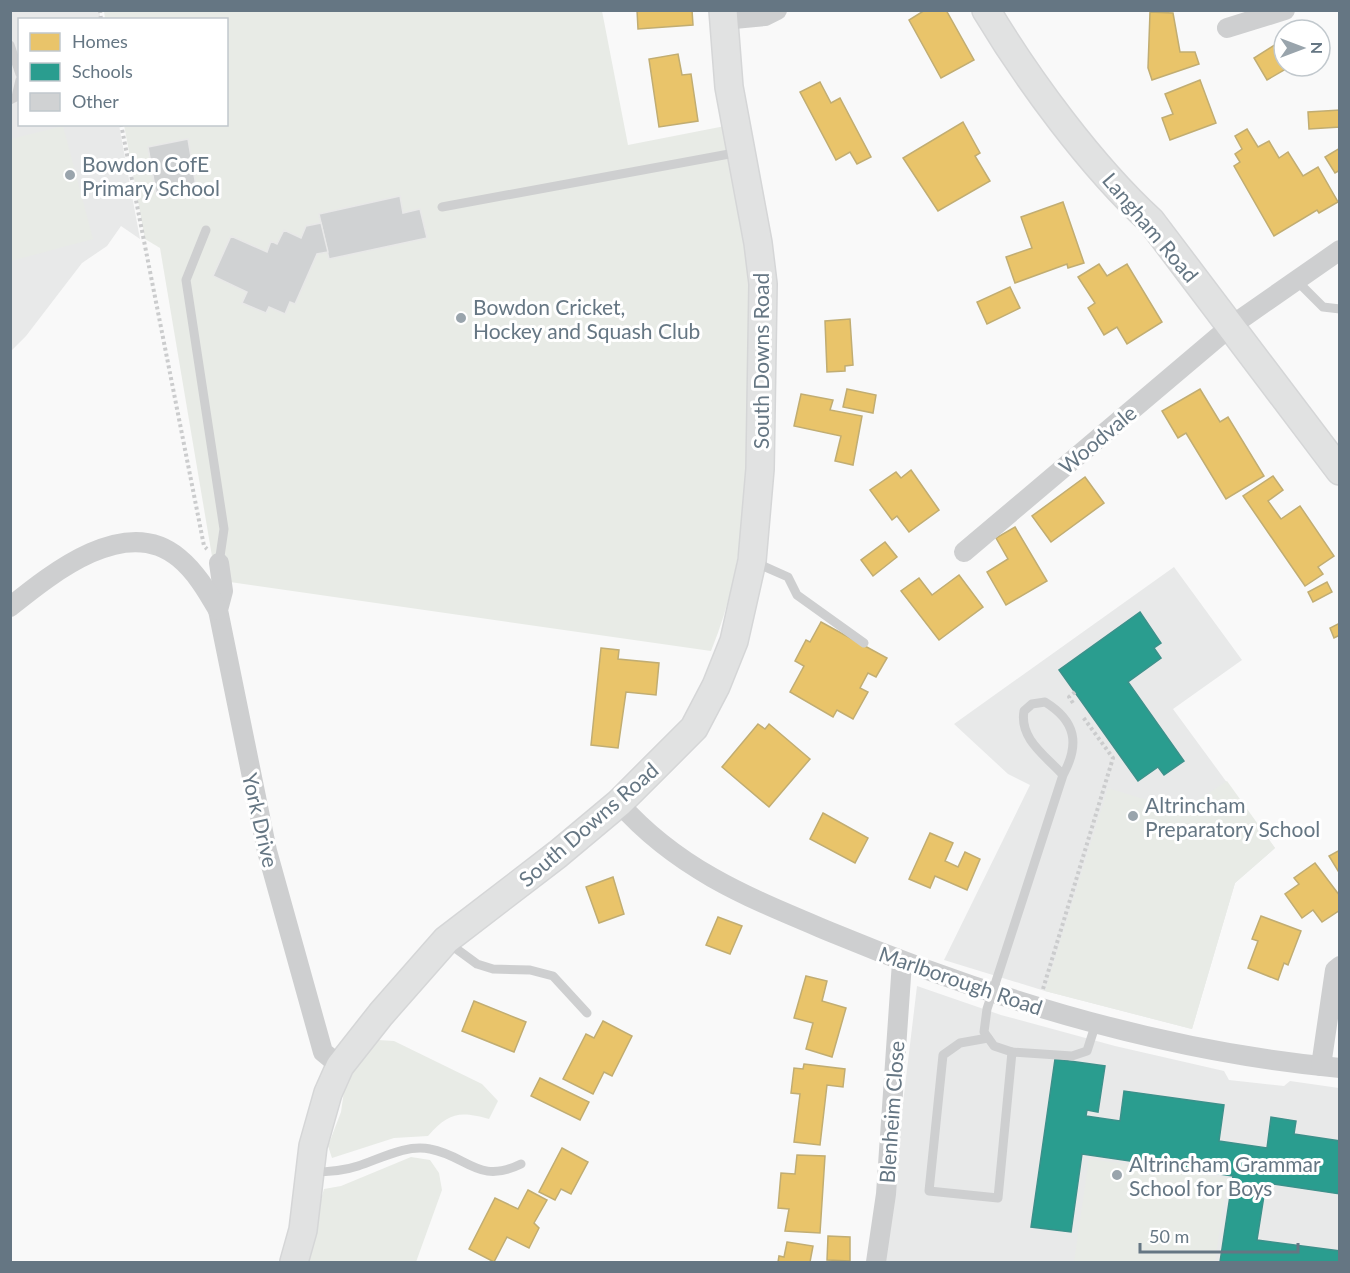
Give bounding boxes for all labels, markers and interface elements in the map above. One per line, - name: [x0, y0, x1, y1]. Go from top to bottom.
- legend: [18, 18, 228, 126]
- north arrow: [1272, 18, 1332, 78]
- text: Homes: [72, 30, 128, 52]
- text: N: [1308, 42, 1327, 54]
- text: Schools: [72, 60, 133, 82]
- text: Other: [72, 90, 119, 112]
- place label: Bowdon CofE Primary School: [82, 151, 220, 200]
- street label: Langham Road: [1098, 167, 1204, 287]
- marker: Bowdon CofE Primary School: [63, 168, 77, 182]
- street label: South Downs Road: [748, 273, 773, 449]
- place label: Bowdon Cricket, Hockey and Squash Club: [473, 294, 700, 343]
- marker: Bowdon Cricket, Hockey and Squash Club: [454, 311, 468, 325]
- street label: Woodvale: [1053, 399, 1141, 479]
- street label: South Downs Road: [513, 757, 663, 891]
- street label: York Drive: [238, 770, 284, 870]
- place label: Altrincham Preparatory School: [1145, 792, 1320, 841]
- marker: Altrincham Preparatory School: [1126, 809, 1140, 823]
- street label: Marlborough Road: [876, 940, 1046, 1020]
- street label: Blenheim Close: [874, 1040, 908, 1184]
- place label: Altrincham Grammar School for Boys: [1129, 1151, 1321, 1200]
- marker: Altrincham Grammar School for Boys: [1110, 1168, 1124, 1182]
- scale bar: [1140, 1216, 1298, 1254]
- text: 50 m: [1149, 1225, 1189, 1247]

